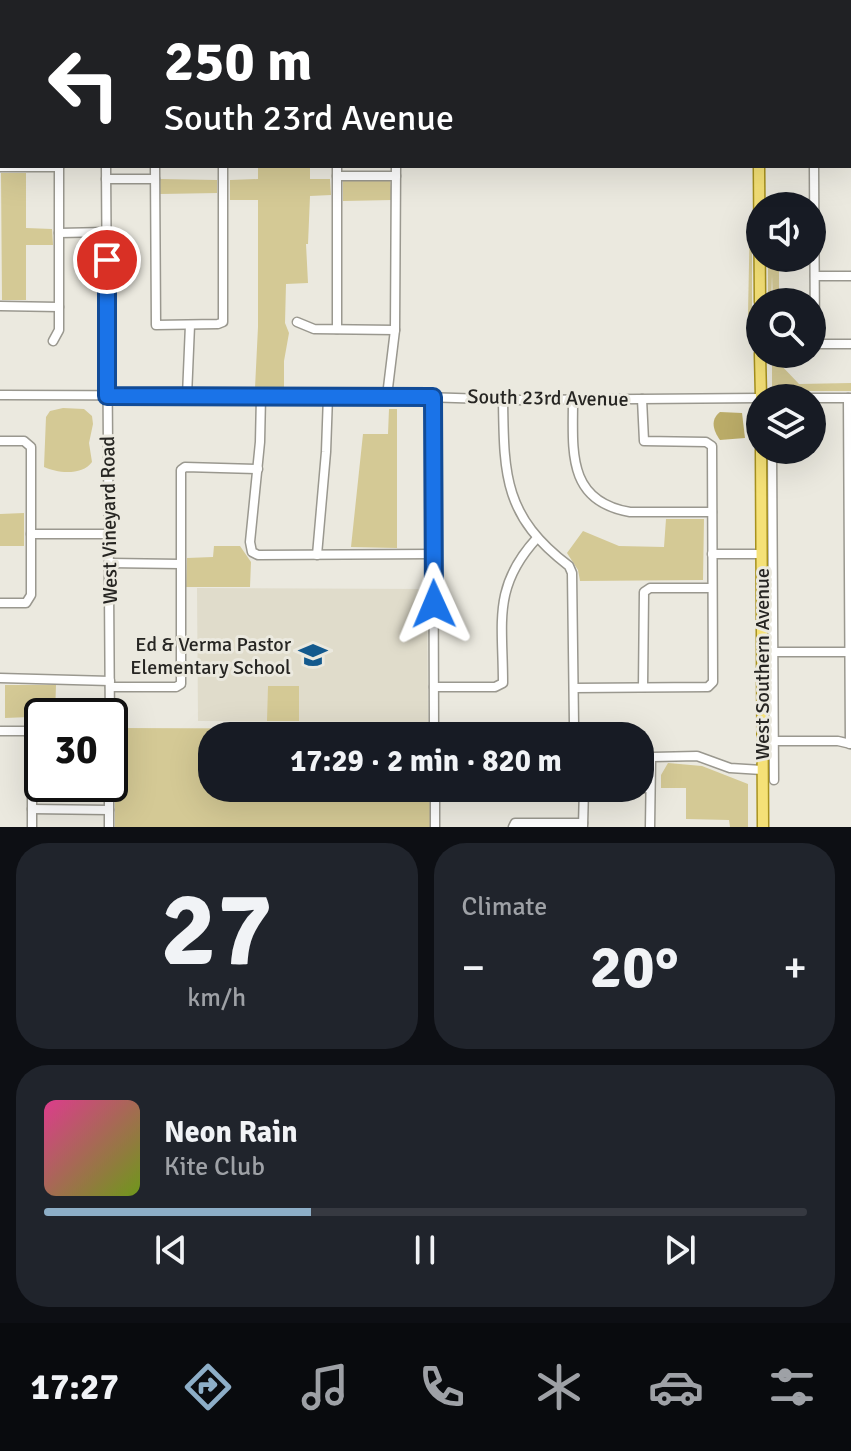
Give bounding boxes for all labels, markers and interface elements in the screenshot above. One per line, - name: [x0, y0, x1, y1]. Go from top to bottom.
- text: 250 m: [164, 27, 312, 96]
- icon: left: [32, 32, 136, 136]
- text: South 23rd Avenue: [164, 96, 454, 141]
- map controls: [746, 192, 826, 464]
- button: sound: [746, 192, 826, 272]
- pin: [73, 226, 141, 294]
- icon: arrive: [85, 238, 129, 282]
- button: search: [746, 288, 826, 368]
- street label: South 23rd Avenue: [467, 384, 629, 412]
- button: layers: [746, 384, 826, 464]
- street label: West Vineyard Road: [95, 436, 123, 604]
- position arrow: [392, 562, 476, 646]
- street label: West Southern Avenue: [750, 568, 775, 760]
- place label: Ed & Verma Pastor Elementary School: [130, 632, 292, 680]
- school or university icon: Ed & Verma Pastor Elementary School: [298, 640, 328, 670]
- speed limit sign: 30: [24, 698, 128, 802]
- text: 17:29 · 2 min · 820 m: [290, 743, 562, 780]
- text: 27: [161, 866, 273, 994]
- text: Climate: [462, 891, 547, 923]
- text: 20°: [590, 931, 679, 1005]
- text: −: [462, 941, 485, 995]
- text: +: [783, 941, 807, 995]
- text: km/h: [187, 982, 246, 1014]
- text: Neon Rain: [164, 1114, 298, 1151]
- text: Kite Club: [164, 1151, 265, 1183]
- icon: previous: [149, 1228, 193, 1272]
- icon: pause: [403, 1228, 447, 1272]
- icon: next: [658, 1228, 702, 1272]
- icon: directions: [180, 1359, 236, 1415]
- icon: music: [297, 1359, 353, 1415]
- icon: phone: [414, 1359, 470, 1415]
- icon: climate: [531, 1359, 587, 1415]
- icon: car: [648, 1359, 704, 1415]
- icon: filters: [764, 1359, 820, 1415]
- text: 17:27: [30, 1365, 119, 1410]

